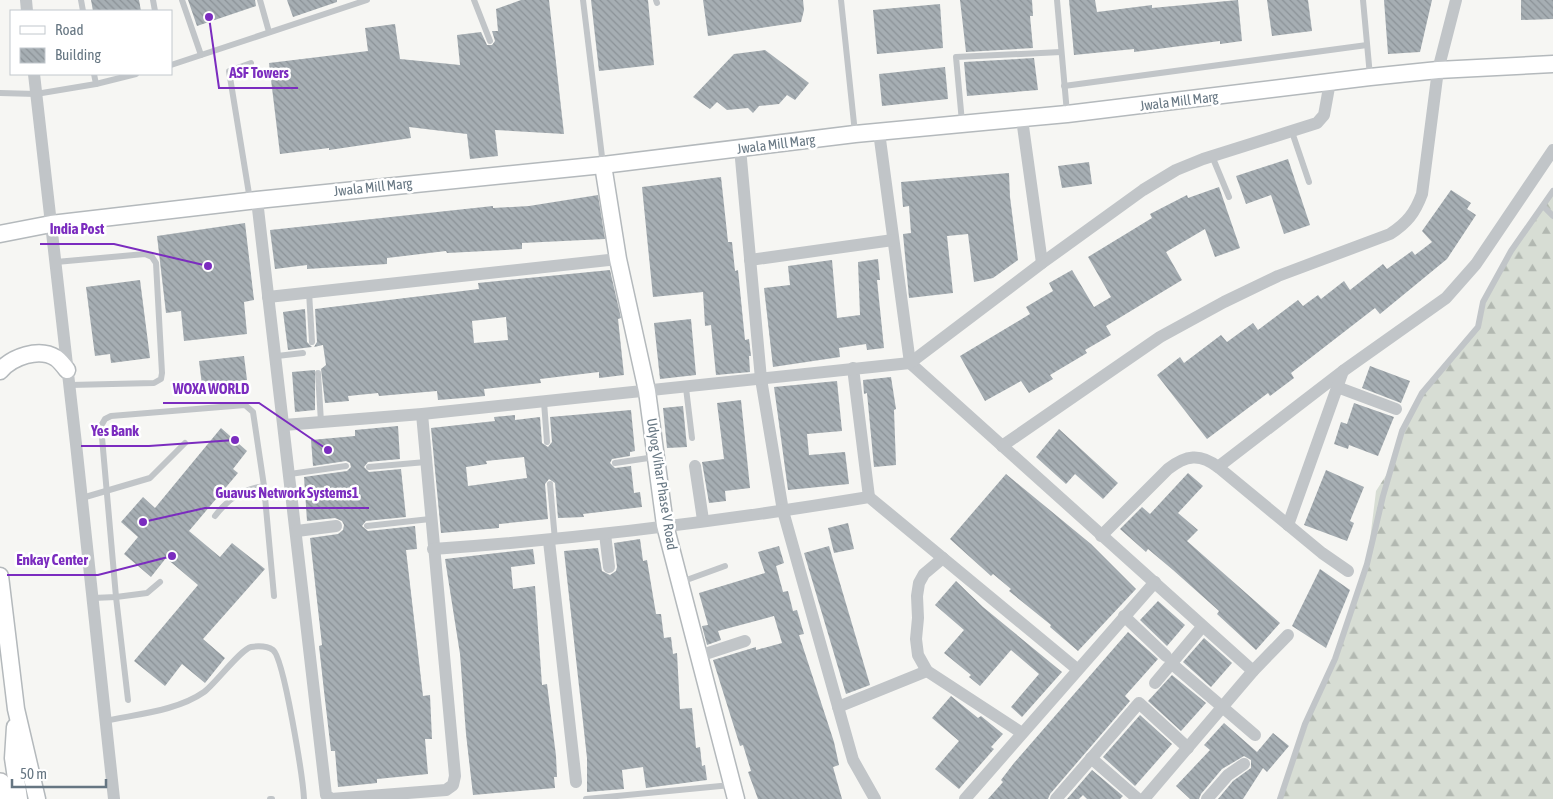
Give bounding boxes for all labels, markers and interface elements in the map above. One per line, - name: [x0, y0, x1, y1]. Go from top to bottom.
- legend: [10, 10, 172, 75]
- text: Road: [55, 21, 84, 38]
- text: Building: [55, 46, 101, 63]
- callout: ASF Towers: [219, 58, 298, 88]
- text: ASF Towers: [228, 64, 290, 81]
- street label: Jwala Mill Marg: [1139, 88, 1219, 114]
- street label: Jwala Mill Marg: [736, 131, 816, 157]
- street label: Jwala Mill Marg: [333, 175, 413, 199]
- callout: India Post: [40, 214, 114, 244]
- text: India Post: [50, 220, 105, 237]
- callout: WOXA WORLD: [163, 373, 259, 403]
- text: WOXA WORLD: [172, 380, 249, 397]
- callout: Yes Bank: [81, 416, 149, 446]
- street label: Udyog Vihar Phase V Road: [644, 417, 680, 551]
- text: Yes Bank: [90, 422, 139, 439]
- callout: Guavus Network Systems1: [205, 478, 369, 508]
- text: Guavus Network Systems1: [215, 484, 359, 501]
- callout: Enkay Center: [7, 545, 98, 575]
- text: Enkay Center: [16, 551, 88, 568]
- scale bar: [12, 756, 106, 788]
- text: 50 m: [20, 765, 47, 782]

